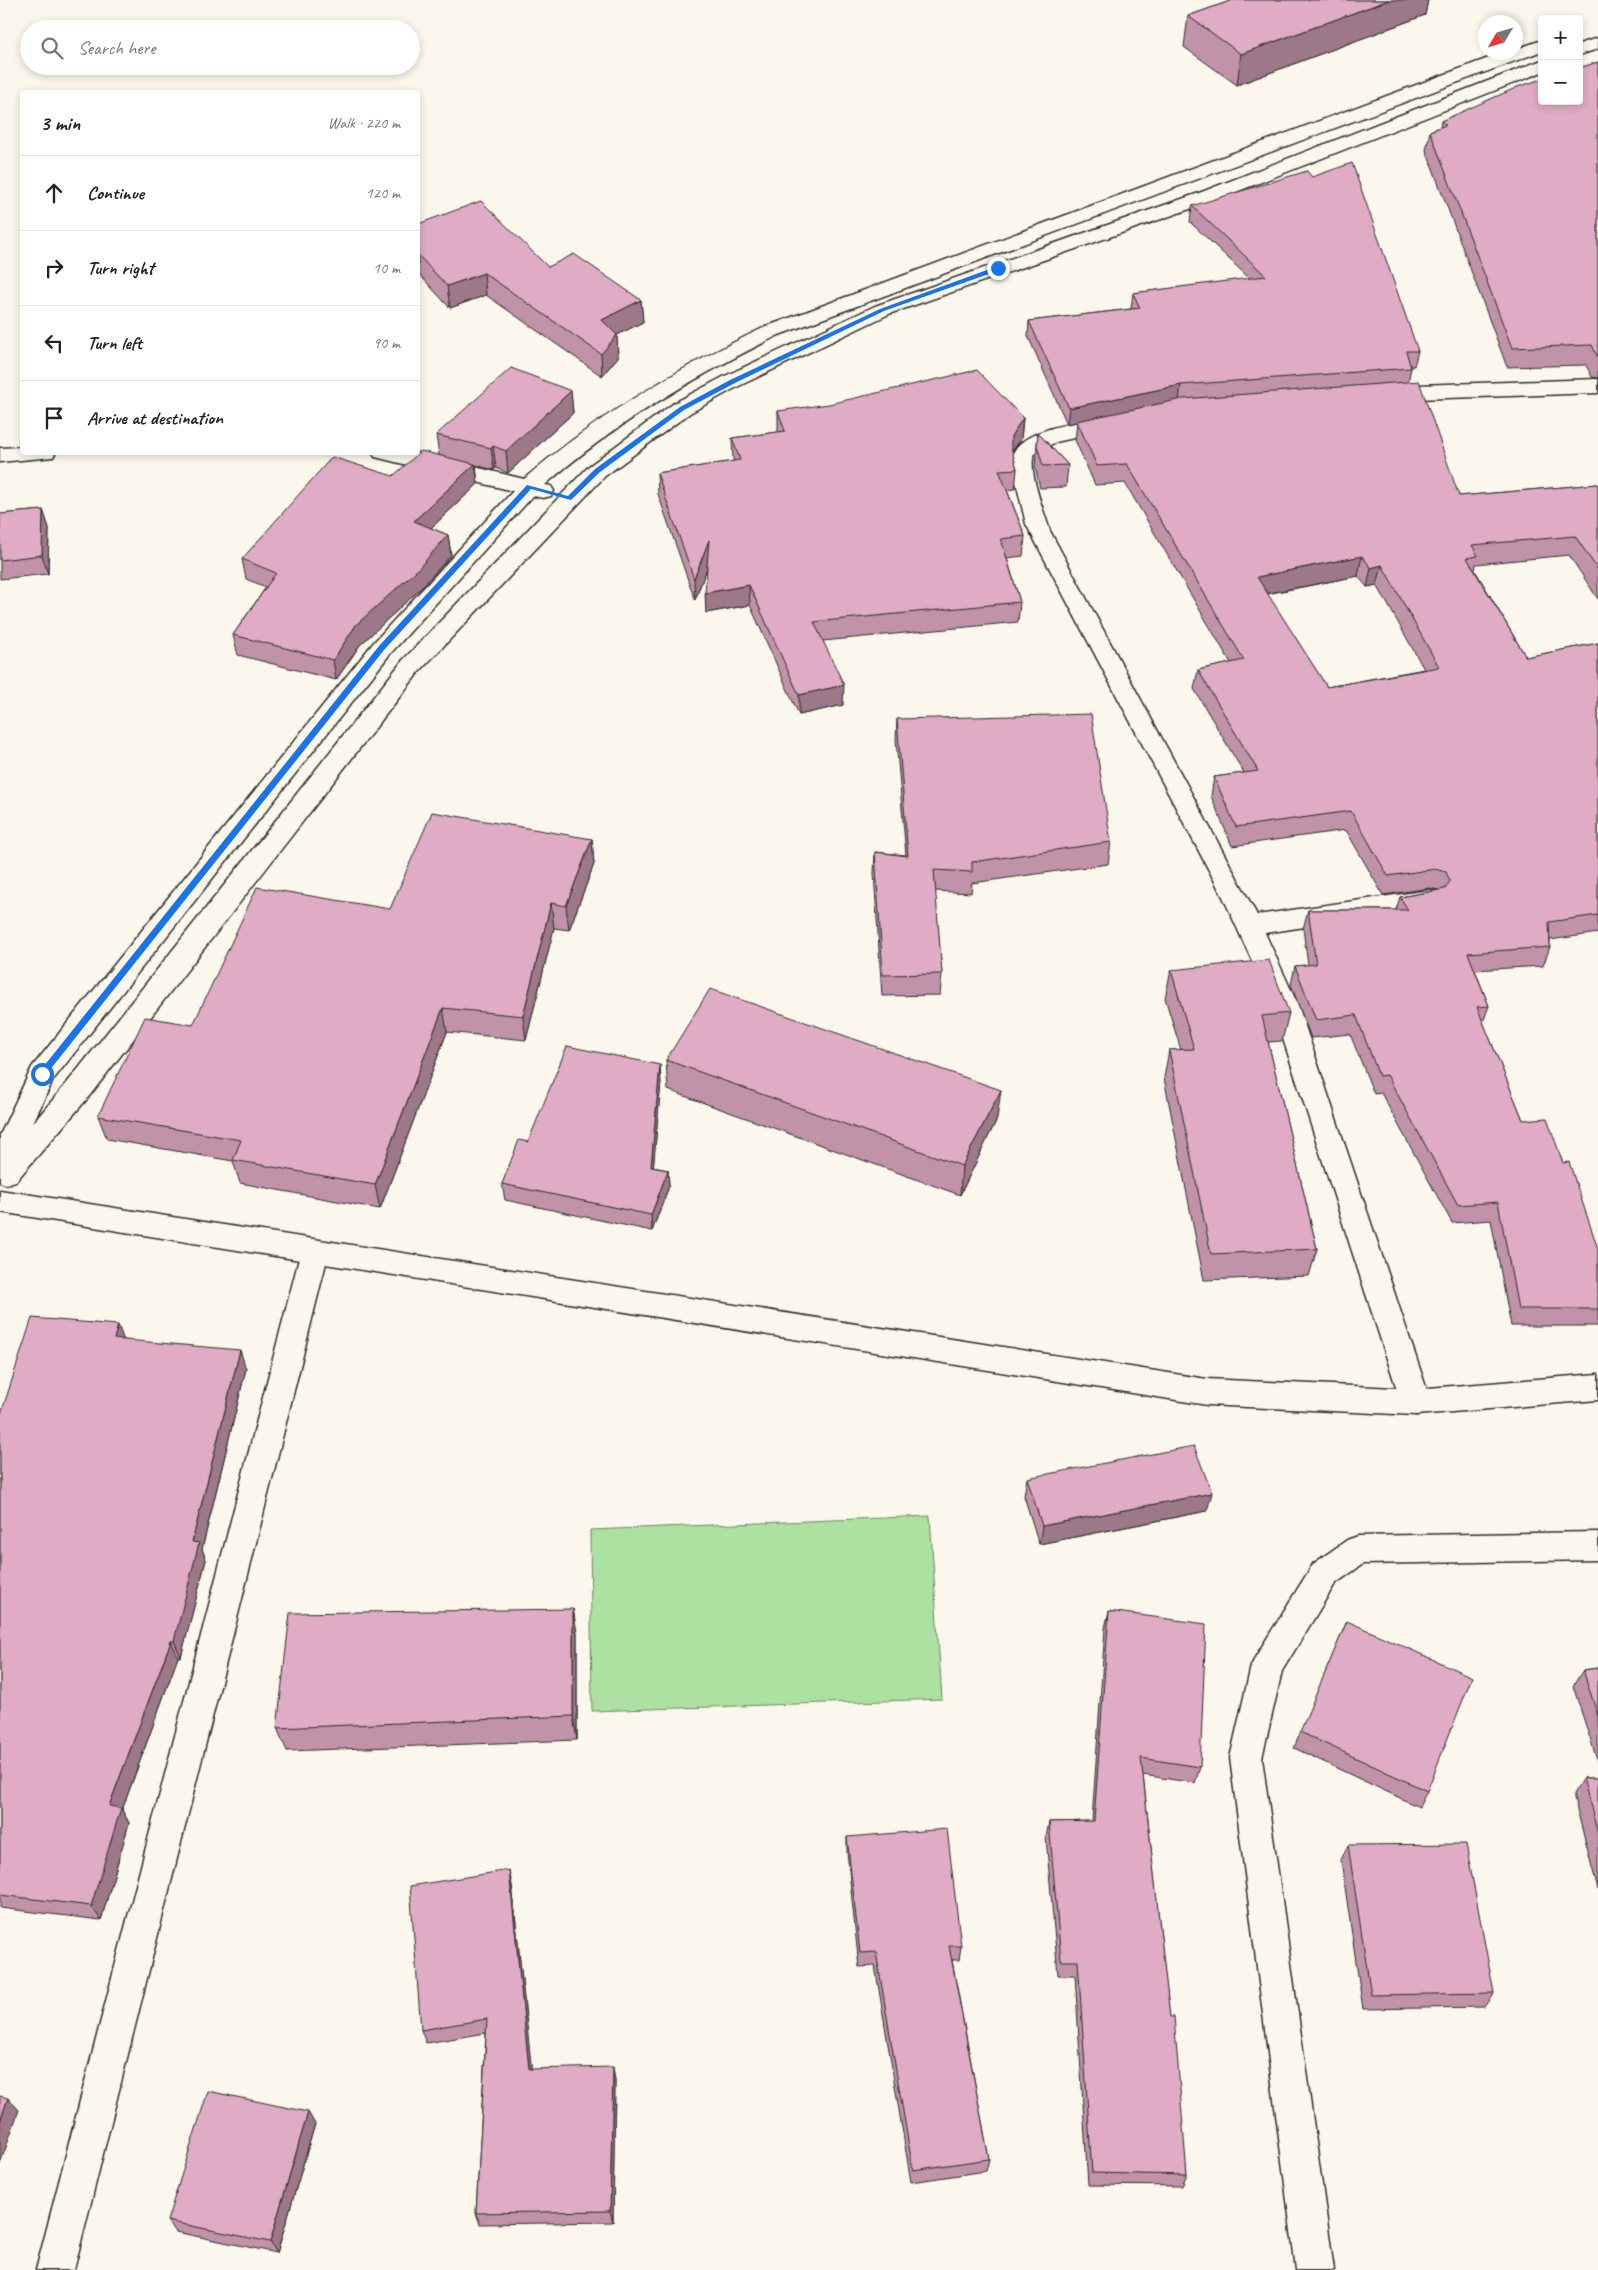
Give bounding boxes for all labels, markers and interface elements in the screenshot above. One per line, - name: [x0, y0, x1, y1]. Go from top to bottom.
- north arrow: [1478, 15, 1523, 60]
- map controls: [1538, 15, 1583, 105]
- button: +: [1538, 15, 1583, 60]
- search box: [20, 20, 420, 75]
- icon: search: [38, 34, 66, 62]
- text: Search here: [78, 36, 155, 60]
- button: −: [1538, 60, 1583, 105]
- text: 3 min: [40, 110, 80, 136]
- text: Walk · 220 m: [328, 113, 400, 133]
- icon: ahead: [40, 179, 68, 207]
- text: Continue: [87, 181, 144, 205]
- text: 120 m: [366, 183, 400, 203]
- icon: right: [40, 254, 68, 282]
- text: Turn right: [87, 256, 154, 280]
- route end: [987, 257, 1010, 280]
- text: 10 m: [373, 258, 400, 278]
- icon: left: [40, 329, 68, 357]
- text: Turn left: [87, 331, 142, 355]
- text: 90 m: [373, 333, 400, 353]
- icon: arrive: [40, 404, 68, 432]
- text: Arrive at destination: [87, 406, 223, 430]
- route start: [31, 1063, 54, 1086]

